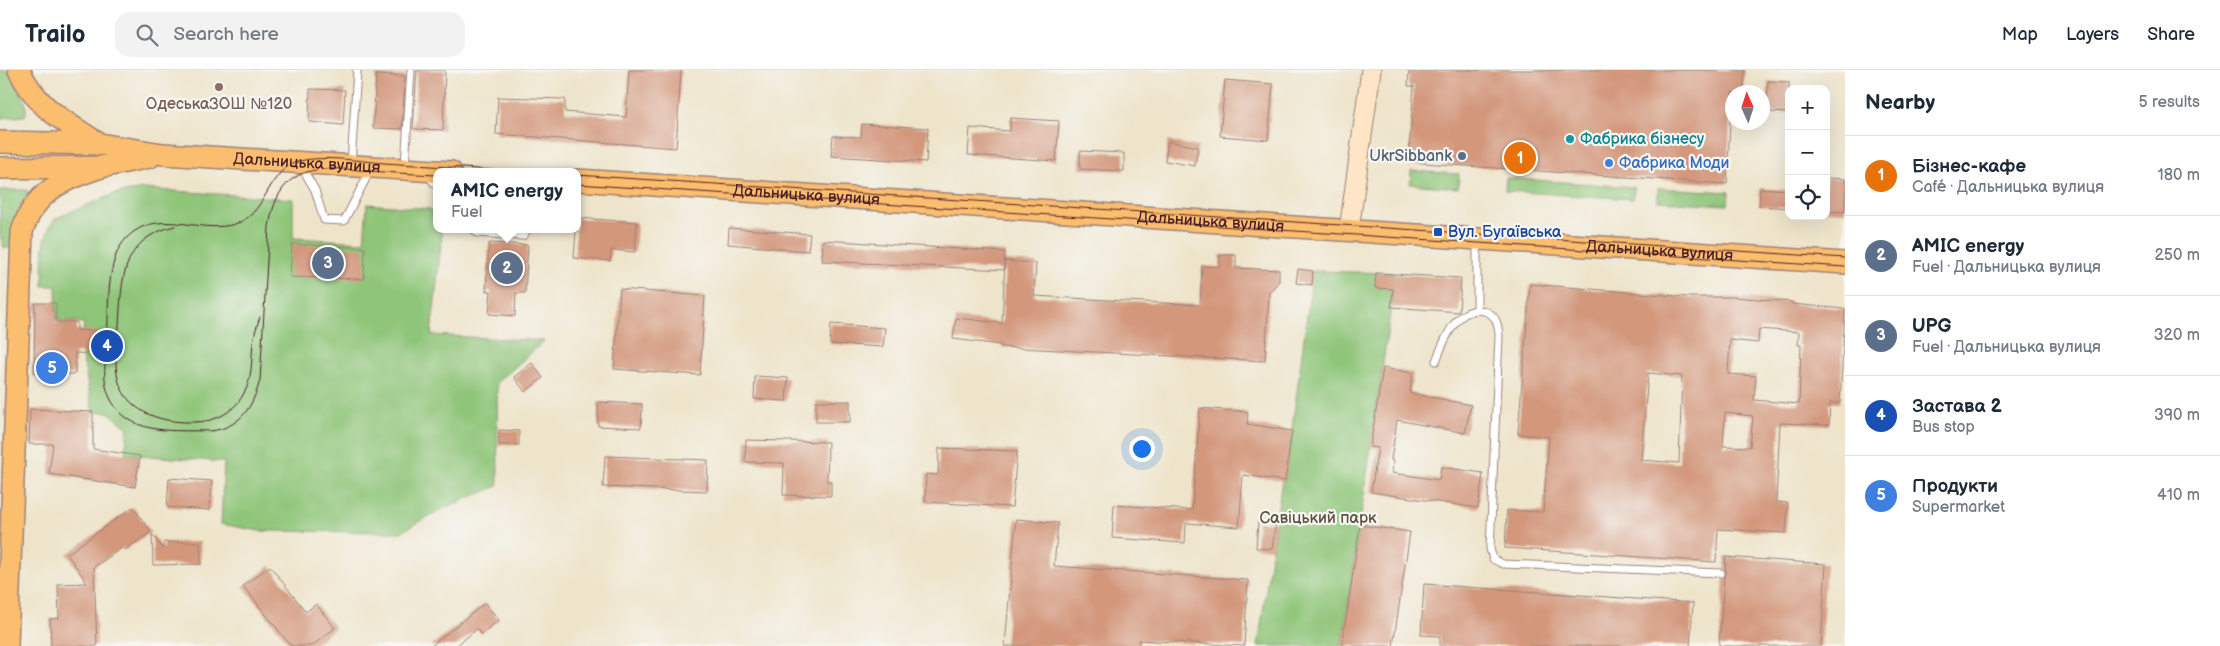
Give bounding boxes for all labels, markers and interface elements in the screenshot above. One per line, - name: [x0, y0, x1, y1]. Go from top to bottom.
- search box: [115, 12, 465, 57]
- text: Trailo: [25, 20, 85, 49]
- icon: search: [133, 21, 161, 49]
- text: Search here: [173, 23, 279, 46]
- text: Map: [2002, 24, 2038, 45]
- text: Layers: [2066, 24, 2119, 45]
- text: Share: [2147, 24, 2195, 45]
- marker: ОдеськаЗОШ №120: [213, 81, 225, 93]
- north arrow: [1725, 85, 1770, 130]
- map controls: [1785, 85, 1830, 220]
- button: +: [1785, 85, 1830, 130]
- text: Nearby: [1865, 90, 1935, 115]
- text: 5 results: [2138, 93, 2200, 112]
- place label: ОдеськаЗОШ №120: [146, 95, 292, 114]
- place label: Фабрика бізнесу: [1580, 130, 1705, 149]
- button: −: [1785, 130, 1830, 175]
- marker: Фабрика бізнесу: [1564, 133, 1576, 145]
- pin: 1: [1504, 139, 1536, 177]
- place label: UkrSibbank: [1369, 147, 1452, 166]
- street label: Дальницька вулиця: [233, 149, 381, 177]
- marker: UkrSibbank: [1456, 150, 1468, 162]
- place label: Фабрика Моди: [1619, 154, 1730, 173]
- text: Бізнес-кафе: [1912, 155, 2026, 178]
- marker: Фабрика Моди: [1603, 157, 1615, 169]
- text: 1: [1878, 166, 1884, 185]
- text: 180 m: [2158, 166, 2200, 185]
- popup: [433, 168, 581, 233]
- button: locate: [1785, 175, 1830, 220]
- text: Café · Дальницька вулиця: [1912, 178, 2104, 197]
- text: AMIC energy: [451, 180, 563, 203]
- street label: Дальницька вулиця: [732, 181, 881, 209]
- text: Fuel: [451, 203, 482, 222]
- street label: Дальницька вулиця: [1137, 207, 1285, 236]
- place label: Вул. Бугаївська: [1448, 223, 1562, 242]
- marker: Вул. Бугаївська: [1432, 226, 1444, 238]
- text: AMIC energy: [1912, 235, 2024, 258]
- street label: Дальницька вулиця: [1586, 237, 1734, 265]
- pin: 3: [312, 244, 344, 282]
- text: 2: [1876, 246, 1886, 265]
- text: 250 m: [2154, 246, 2200, 265]
- pin: 2: [491, 249, 523, 287]
- text: Fuel · Дальницька вулиця: [1912, 258, 2101, 277]
- text: UPG: [1912, 315, 1951, 338]
- text: 3: [1876, 326, 1886, 345]
- text: 320 m: [2154, 326, 2200, 345]
- pin: 4: [91, 327, 123, 365]
- text: Fuel · Дальницька вулиця: [1912, 338, 2101, 357]
- pin: 5: [36, 349, 68, 387]
- text: Застава 2: [1912, 395, 2002, 418]
- text: 4: [1876, 406, 1886, 425]
- text: 390 m: [2154, 406, 2200, 425]
- text: Bus stop: [1912, 418, 1975, 437]
- your location: [1129, 436, 1155, 462]
- text: Продукти: [1912, 475, 1998, 498]
- text: 5: [1876, 486, 1886, 505]
- text: 410 m: [2157, 486, 2200, 505]
- text: Supermarket: [1912, 498, 2005, 517]
- park label: Савіцький парк: [1259, 509, 1377, 528]

